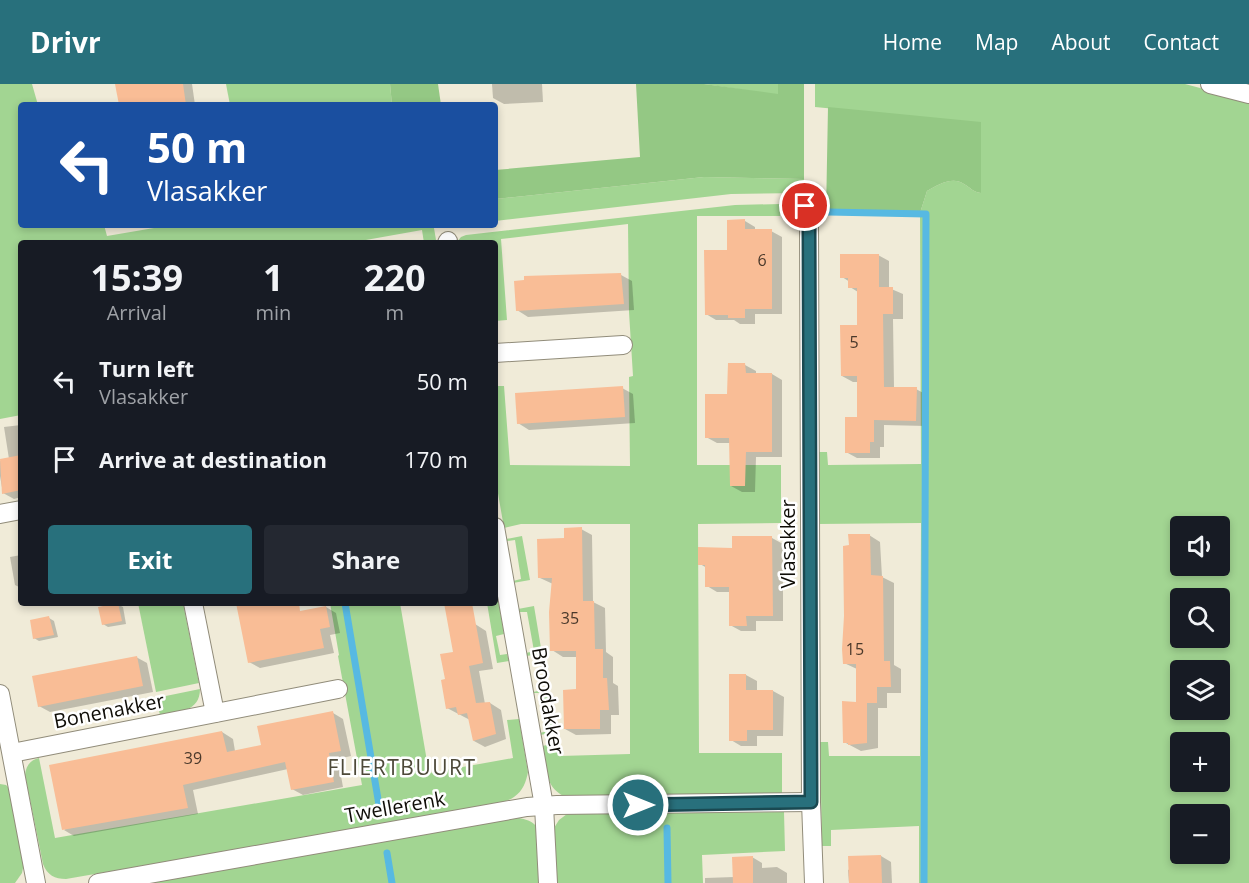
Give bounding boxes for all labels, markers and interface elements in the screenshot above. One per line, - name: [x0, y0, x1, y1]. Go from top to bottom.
- text: Drivr: [30, 23, 101, 61]
- text: Home: [883, 28, 942, 56]
- text: Map: [975, 28, 1018, 56]
- text: About: [1051, 28, 1111, 56]
- text: Contact: [1144, 28, 1219, 56]
- text: 50 m: [147, 118, 247, 175]
- icon: left: [48, 126, 126, 204]
- text: Vlasakker: [147, 172, 267, 209]
- pin: [779, 180, 830, 231]
- icon: arrive: [788, 189, 821, 222]
- house number: 6: [757, 249, 767, 271]
- text: 15:39: [90, 253, 183, 302]
- text: 1: [263, 253, 284, 302]
- text: 220: [364, 253, 426, 302]
- text: Arrival: [107, 299, 167, 326]
- text: min: [255, 299, 291, 326]
- text: m: [385, 299, 404, 326]
- house number: 5: [849, 331, 859, 353]
- text: Turn left: [99, 353, 194, 383]
- icon: left: [48, 365, 81, 398]
- text: 50 m: [417, 366, 468, 396]
- text: Vlasakker: [99, 383, 188, 410]
- icon: arrive: [48, 443, 81, 476]
- text: Arrive at destination: [99, 444, 327, 474]
- text: 170 m: [404, 444, 468, 474]
- street label: Vlasakker: [774, 499, 801, 589]
- map controls: [1170, 516, 1230, 864]
- button: sound: [1170, 516, 1230, 576]
- button: Exit: [48, 525, 252, 594]
- button: Share: [264, 525, 468, 594]
- button: search: [1170, 588, 1230, 648]
- house number: 35: [561, 607, 579, 629]
- house number: 15: [846, 638, 864, 660]
- street label: Broodakker: [526, 645, 571, 757]
- button: layers: [1170, 660, 1230, 720]
- street label: Bonenakker: [51, 687, 167, 734]
- button: +: [1170, 732, 1230, 792]
- house number: 39: [184, 747, 202, 769]
- district label: FLIERTBUURT: [327, 753, 477, 781]
- position arrow: [606, 773, 670, 837]
- street label: Twellerenk: [343, 784, 448, 829]
- button: −: [1170, 804, 1230, 864]

